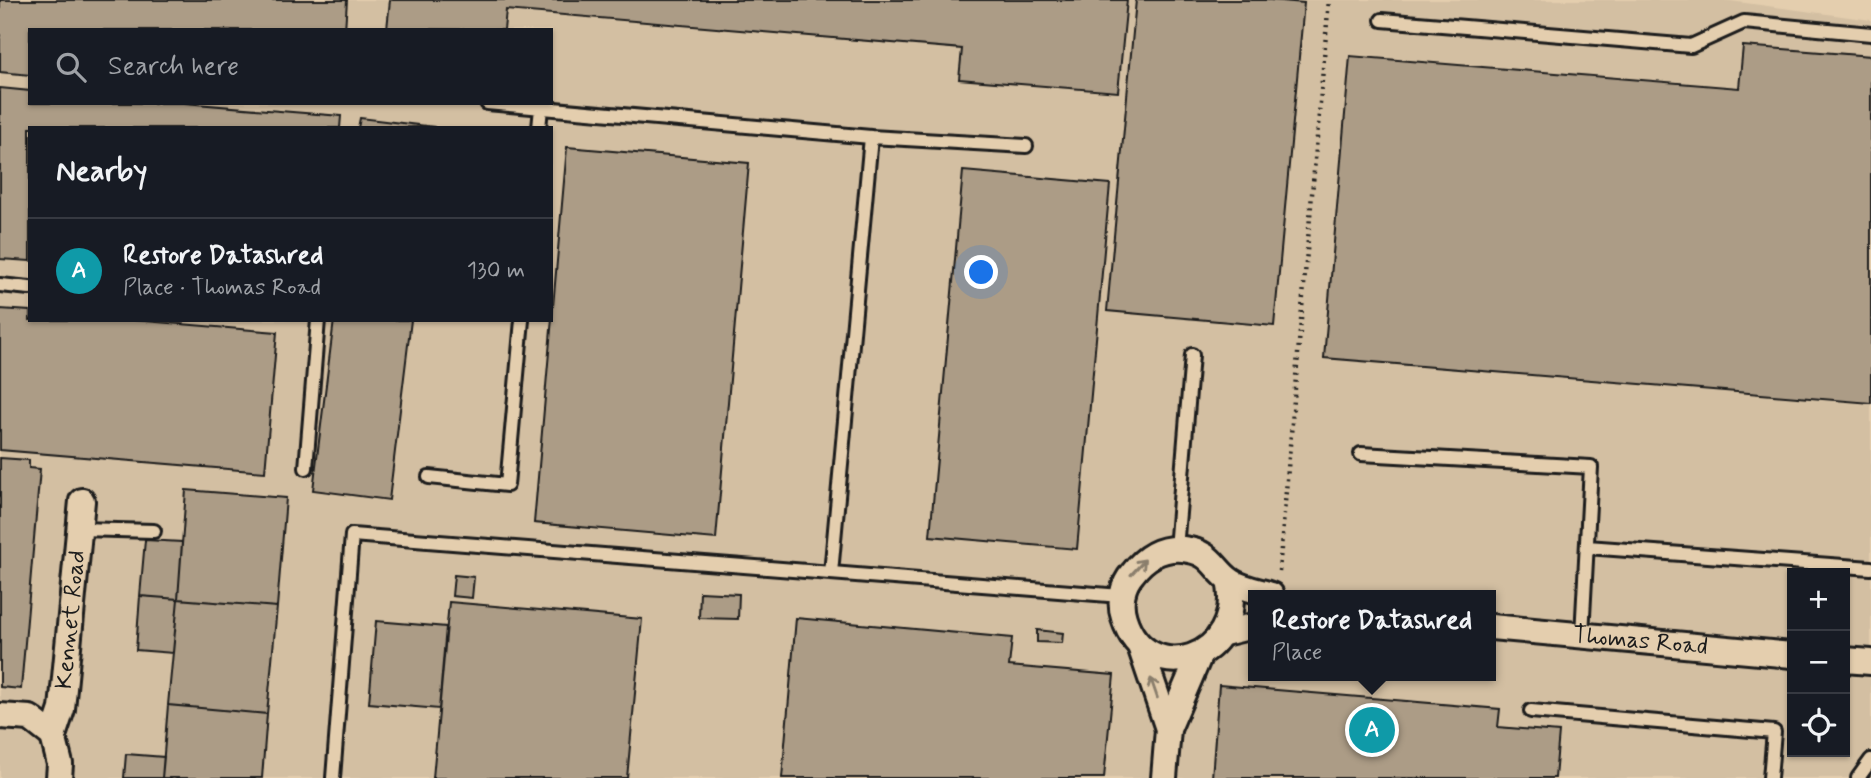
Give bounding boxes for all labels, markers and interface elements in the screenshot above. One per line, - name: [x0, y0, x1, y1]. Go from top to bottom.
- search box: [28, 28, 553, 105]
- icon: search: [52, 48, 90, 86]
- text: Search here: [108, 50, 239, 84]
- text: Nearby: [56, 152, 147, 191]
- text: Restore Datashred: [123, 239, 323, 273]
- your location: [964, 255, 998, 289]
- text: A: [71, 256, 87, 286]
- text: 130 m: [467, 256, 525, 286]
- text: Place · Thomas Road: [123, 273, 321, 303]
- street label: Kennet Road: [48, 549, 93, 691]
- one-way arrow: [1130, 559, 1147, 576]
- map controls: [1787, 568, 1850, 757]
- button: +: [1787, 568, 1850, 631]
- popup: [1248, 590, 1496, 681]
- text: Restore Datashred: [1272, 604, 1472, 638]
- street label: Thomas Road: [1572, 619, 1709, 663]
- button: −: [1787, 631, 1850, 694]
- text: Place: [1272, 638, 1322, 668]
- one-way arrow: [1147, 677, 1159, 699]
- button: locate: [1787, 694, 1850, 757]
- pin: A: [1349, 704, 1395, 756]

